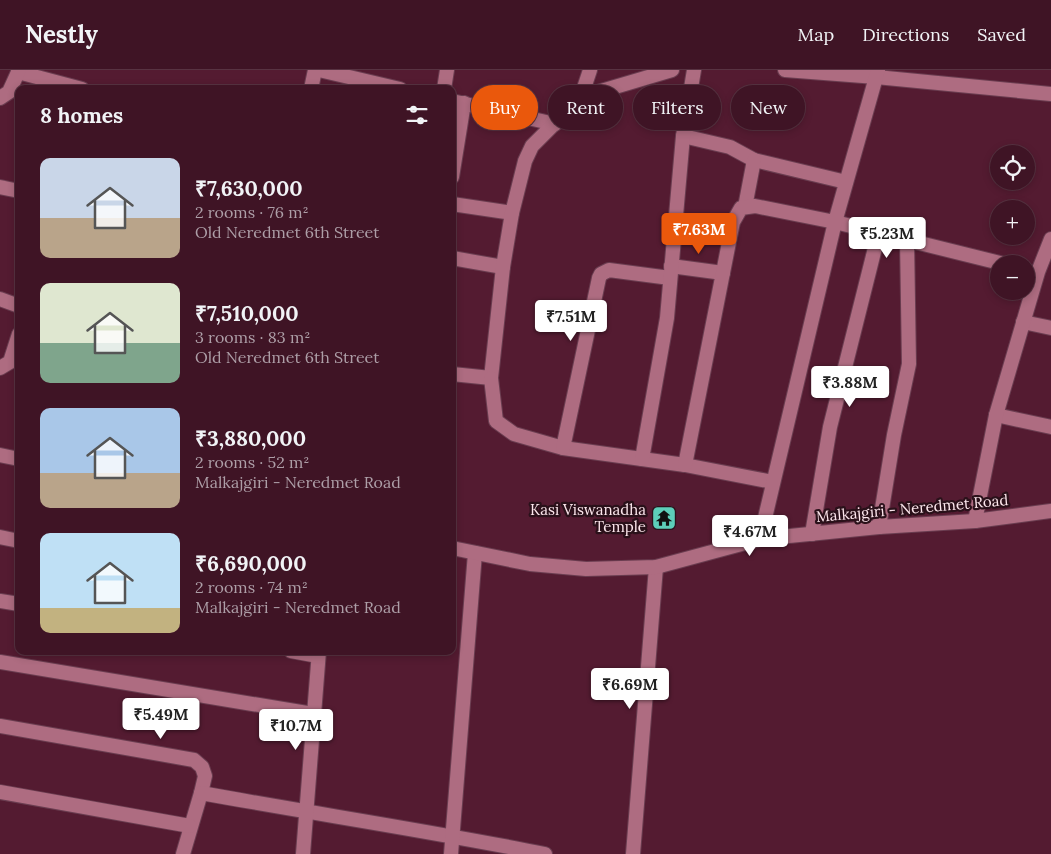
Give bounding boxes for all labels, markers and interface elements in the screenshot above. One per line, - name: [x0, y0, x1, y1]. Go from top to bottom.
- text: Nestly: [25, 19, 98, 50]
- text: Map: [798, 23, 834, 46]
- text: Directions: [862, 23, 949, 46]
- text: Saved: [977, 23, 1026, 46]
- chip: Buy: [471, 85, 538, 130]
- chip: Rent: [548, 85, 623, 130]
- chip: Filters: [633, 85, 721, 130]
- chip: New: [731, 85, 805, 130]
- icon: filters: [403, 101, 431, 129]
- text: 8 homes: [40, 102, 123, 129]
- map controls: [990, 145, 1035, 300]
- button: locate: [990, 145, 1035, 190]
- text: ₹7,630,000: [195, 175, 303, 202]
- icon: home: [80, 178, 140, 238]
- button: +: [990, 200, 1035, 245]
- text: 2 rooms · 76 m²: [195, 202, 309, 222]
- pin: ₹7.63M: [658, 212, 740, 255]
- pin: ₹5.23M: [846, 216, 928, 259]
- text: ₹7.63M: [672, 219, 726, 239]
- text: Old Neredmet 6th Street: [195, 222, 379, 242]
- text: ₹5.23M: [860, 223, 914, 243]
- button: −: [990, 255, 1035, 300]
- text: ₹7,510,000: [195, 300, 299, 327]
- pin: ₹7.51M: [530, 300, 612, 342]
- icon: home: [80, 303, 140, 363]
- text: ₹7.51M: [546, 306, 596, 326]
- text: 3 rooms · 83 m²: [195, 327, 310, 347]
- text: Old Neredmet 6th Street: [195, 347, 379, 367]
- pin: ₹3.88M: [809, 366, 891, 408]
- text: ₹3.88M: [822, 372, 878, 392]
- text: ₹3,880,000: [195, 425, 306, 452]
- icon: home: [80, 428, 140, 488]
- text: 2 rooms · 52 m²: [195, 452, 309, 472]
- text: Malkajgiri - Neredmet Road: [195, 472, 401, 492]
- street label: Malkajgiri - Neredmet Road: [815, 490, 1009, 526]
- place label: Kasi Viswanadha Temple: [530, 500, 646, 536]
- temple icon: Kasi Viswanadha Temple: [651, 505, 677, 531]
- pin: ₹4.67M: [709, 514, 791, 557]
- text: ₹4.67M: [723, 521, 777, 541]
- text: ₹6,690,000: [195, 550, 307, 577]
- icon: home: [80, 553, 140, 613]
- text: 2 rooms · 74 m²: [195, 577, 308, 597]
- text: Malkajgiri - Neredmet Road: [195, 597, 401, 617]
- pin: ₹6.69M: [589, 668, 671, 710]
- text: ₹6.69M: [602, 674, 658, 694]
- pin: ₹5.49M: [120, 698, 202, 740]
- text: ₹5.49M: [133, 704, 189, 724]
- pin: ₹10.7M: [255, 708, 337, 751]
- text: ₹10.7M: [270, 715, 322, 735]

